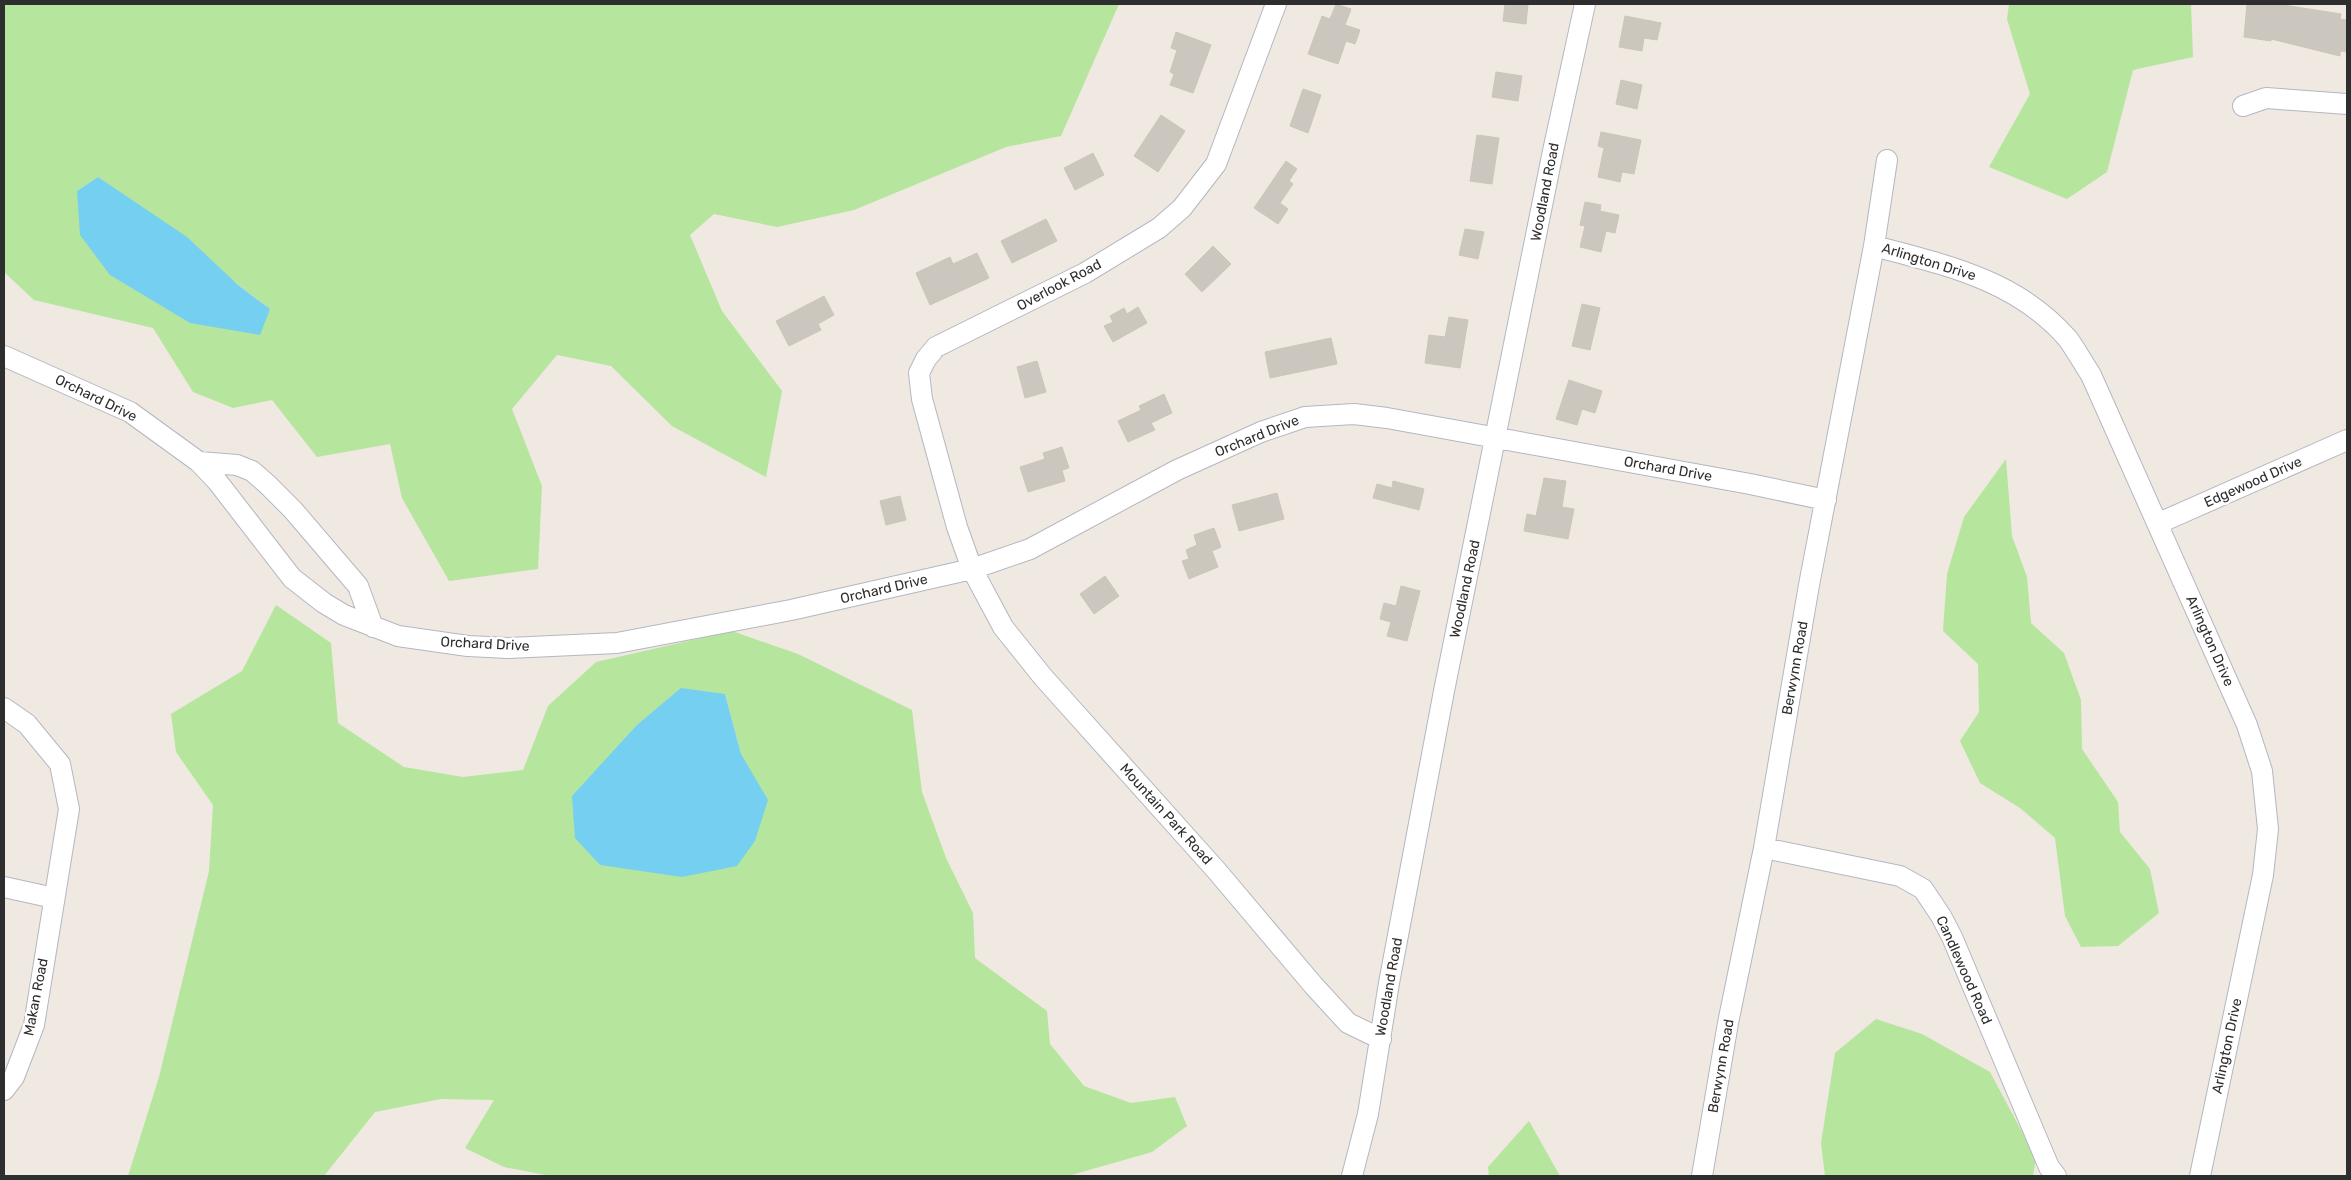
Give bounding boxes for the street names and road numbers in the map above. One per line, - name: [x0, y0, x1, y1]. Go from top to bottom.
- street label: Woodland Road: [1527, 141, 1563, 243]
- street label: Arlington Drive: [1880, 240, 1978, 284]
- street label: Overlook Road: [1014, 256, 1104, 314]
- street label: Orchard Drive: [52, 371, 140, 425]
- street label: Orchard Drive: [1212, 411, 1302, 461]
- street label: Orchard Drive: [1623, 453, 1714, 485]
- street label: Edgewood Drive: [2201, 453, 2305, 511]
- street label: Woodland Road: [1446, 538, 1484, 640]
- street label: Orchard Drive: [839, 571, 930, 607]
- street label: Arlington Drive: [2182, 593, 2238, 689]
- street label: Berwynn Road: [1778, 620, 1812, 716]
- street label: Orchard Drive: [440, 633, 530, 655]
- street label: Mountain Park Road: [1116, 760, 1216, 868]
- street label: Candlewood Road: [1932, 913, 1996, 1027]
- street label: Woodland Road: [1372, 936, 1406, 1038]
- street label: Makan Road: [20, 957, 52, 1037]
- street label: Arlington Drive: [2209, 996, 2245, 1095]
- street label: Berwynn Road: [1704, 1018, 1738, 1114]

